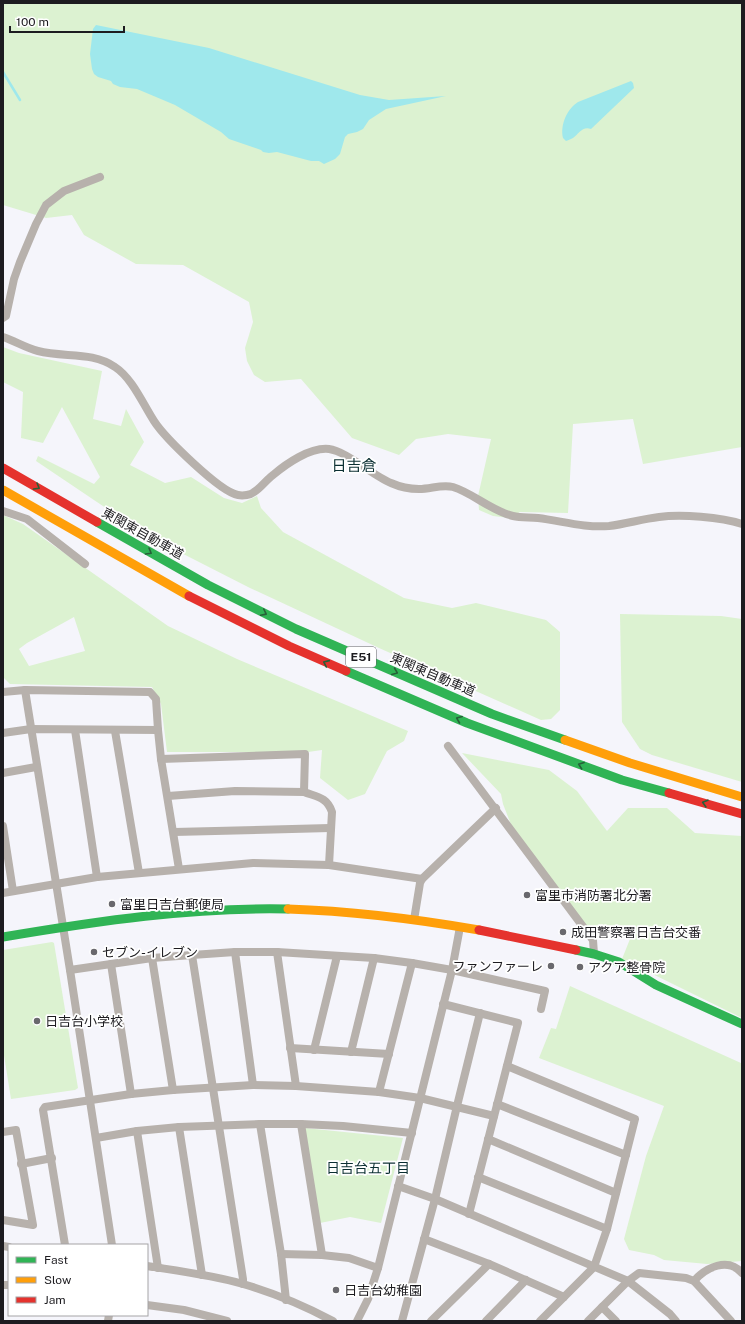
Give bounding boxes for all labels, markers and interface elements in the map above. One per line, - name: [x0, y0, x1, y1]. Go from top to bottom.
- scale bar: [10, 8, 124, 34]
- text: 100 m: [16, 15, 49, 29]
- district label: 日吉倉: [331, 457, 377, 474]
- one-way arrow: [33, 483, 40, 490]
- street label: 東関東自動車道: [99, 505, 186, 562]
- one-way arrow: [145, 547, 153, 554]
- one-way arrow: [260, 608, 267, 616]
- road number: E51: [346, 647, 376, 667]
- street label: 東関東自動車道: [388, 650, 478, 699]
- one-way arrow: [323, 660, 331, 668]
- one-way arrow: [391, 667, 399, 675]
- one-way arrow: [455, 716, 463, 724]
- one-way arrow: [577, 761, 584, 769]
- one-way arrow: [701, 800, 708, 808]
- place label: 富里市消防署北分署: [535, 888, 652, 903]
- marker: 富里市消防署北分署: [522, 890, 532, 900]
- place label: 富里日吉台郵便局: [120, 897, 224, 912]
- marker: 富里日吉台郵便局: [107, 899, 117, 909]
- place label: 成田警察署日吉台交番: [571, 925, 701, 940]
- marker: 成田警察署日吉台交番: [558, 927, 568, 937]
- place label: セブン-イレブン: [102, 945, 198, 960]
- marker: セブン-イレブン: [89, 947, 99, 957]
- place label: ファンファーレ: [452, 959, 543, 974]
- place label: アクア整骨院: [588, 960, 665, 975]
- marker: ファンファーレ: [546, 961, 556, 971]
- marker: アクア整骨院: [575, 962, 585, 972]
- place label: 日吉台小学校: [45, 1014, 123, 1029]
- marker: 日吉台小学校: [32, 1016, 42, 1026]
- district label: 日吉台五丁目: [326, 1160, 410, 1176]
- legend: [8, 1244, 148, 1316]
- text: Fast: [44, 1253, 69, 1267]
- text: Slow: [44, 1273, 72, 1287]
- place label: 日吉台幼稚園: [344, 1283, 422, 1298]
- marker: 日吉台幼稚園: [331, 1285, 341, 1295]
- text: Jam: [44, 1293, 66, 1307]

